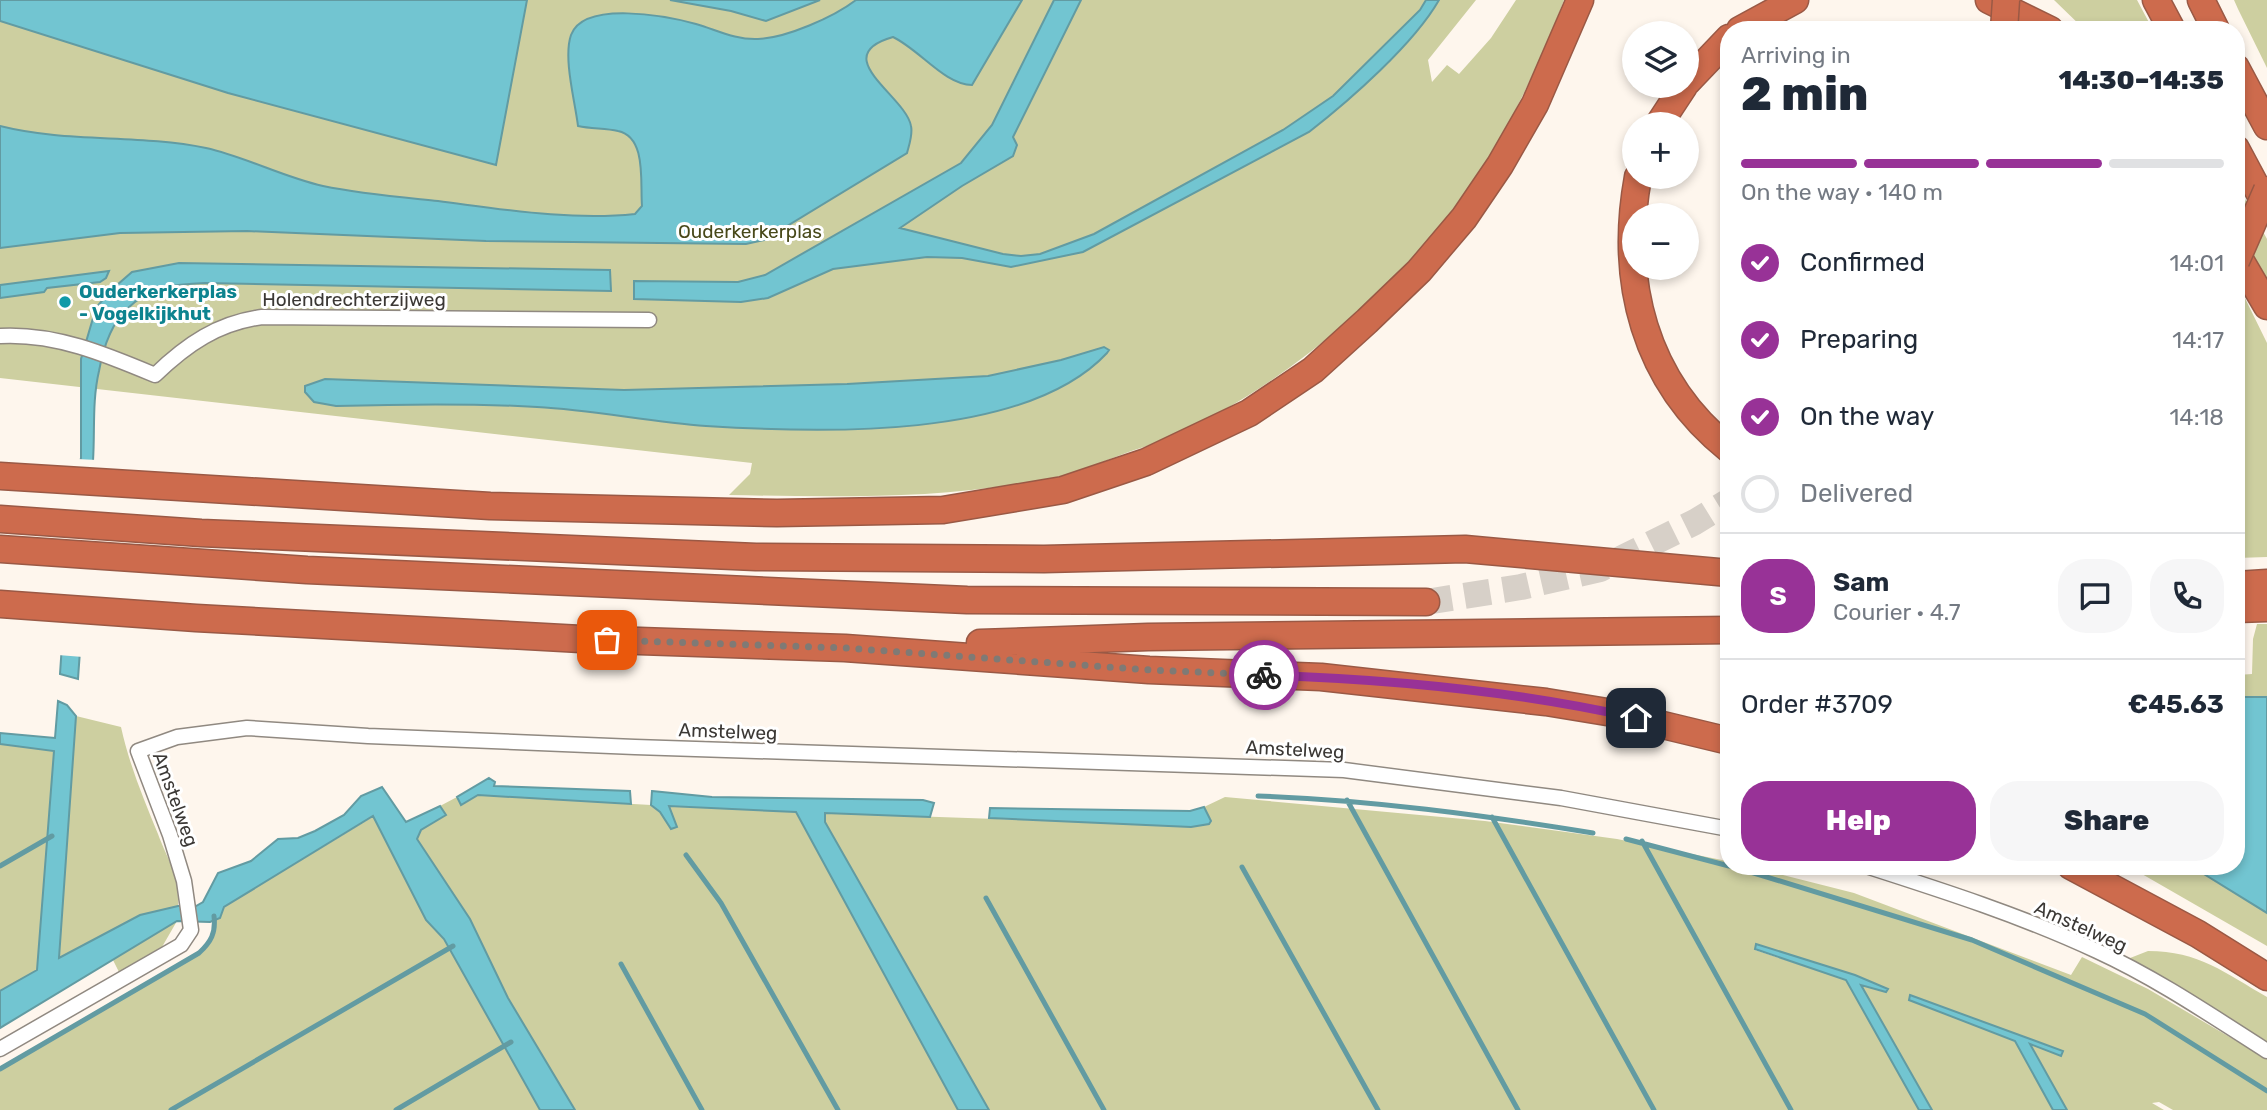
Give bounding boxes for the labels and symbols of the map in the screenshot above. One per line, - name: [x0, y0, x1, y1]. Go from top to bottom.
- park label: Ouderkerkerplas: [678, 220, 822, 243]
- place label: Ouderkerkerplas - Vogelkijkhut: [79, 280, 237, 325]
- street label: Holendrechterzijweg: [262, 288, 446, 311]
- marker: Ouderkerkerplas - Vogelkijkhut: [57, 294, 73, 310]
- pin: [577, 610, 637, 670]
- courier: [1229, 640, 1299, 710]
- pin: [1606, 688, 1666, 748]
- street label: Amstelweg: [678, 718, 778, 745]
- street label: Amstelweg: [1245, 735, 1345, 764]
- street label: Amstelweg: [148, 749, 203, 850]
- street label: Amstelweg: [2031, 896, 2131, 957]

